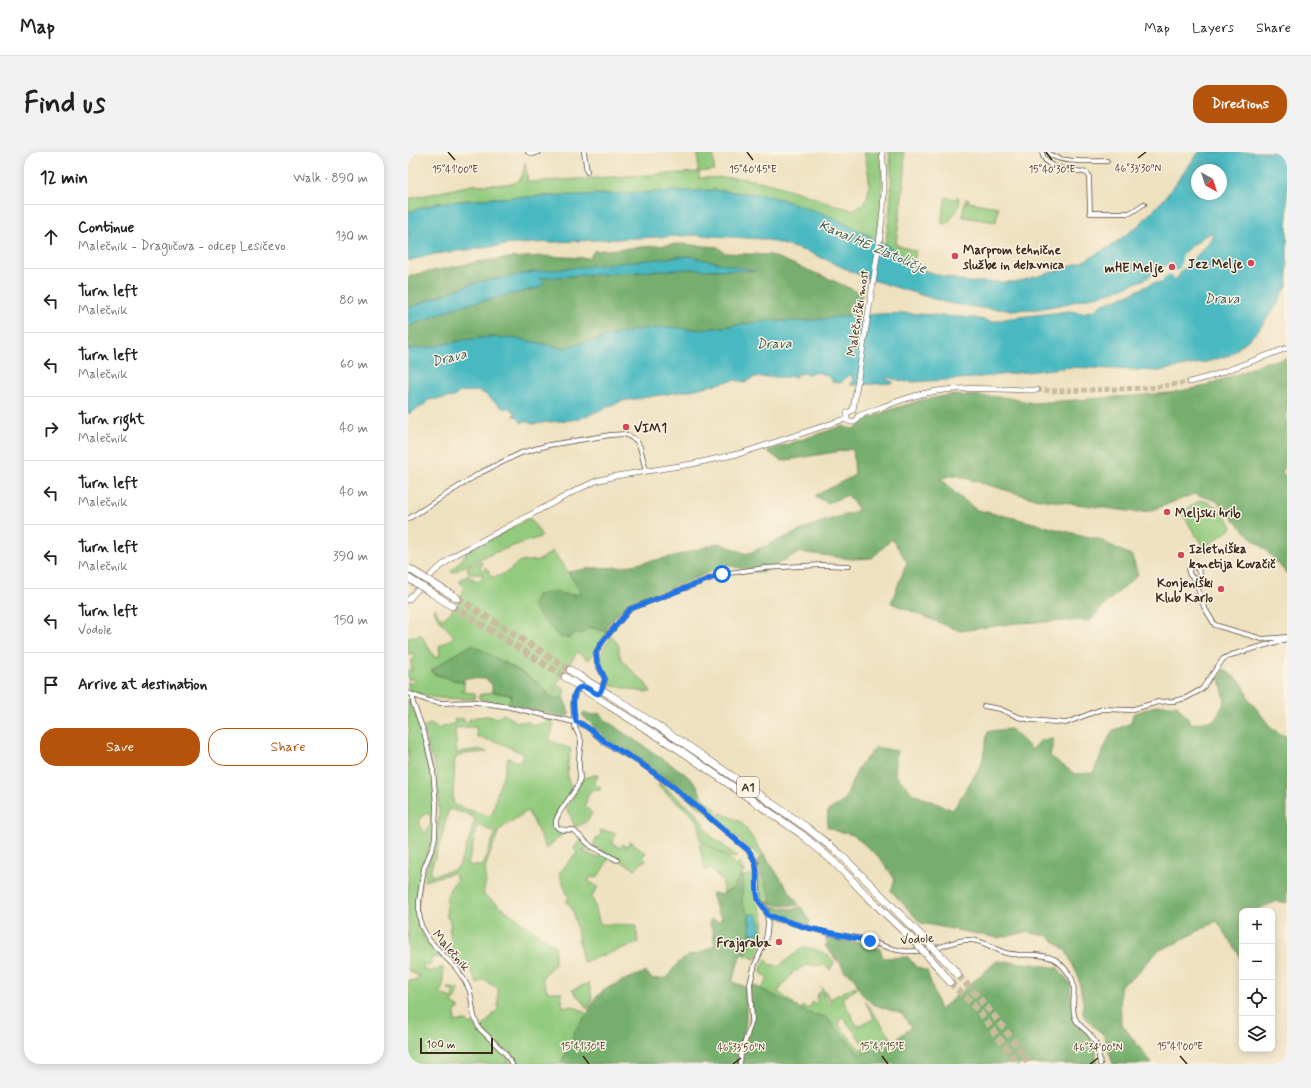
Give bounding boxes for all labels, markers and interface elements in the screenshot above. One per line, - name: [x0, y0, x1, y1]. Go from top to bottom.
- text: Map: [20, 15, 55, 40]
- text: Map: [1144, 19, 1170, 37]
- text: Layers: [1192, 19, 1234, 37]
- text: Share: [1256, 19, 1291, 37]
- button: Directions: [1193, 85, 1287, 123]
- text: Find us: [24, 86, 105, 123]
- text: 46°33'30"N: [1115, 162, 1161, 176]
- text: 15°41'00"E: [432, 163, 478, 177]
- text: 15°40'45"E: [729, 163, 777, 177]
- text: 15°40'30"E: [1029, 163, 1075, 177]
- north arrow: [1191, 164, 1227, 200]
- text: 12 min: [40, 167, 88, 189]
- text: Walk · 890 m: [293, 170, 368, 187]
- water label: Kanal HE Zlatoličje: [816, 216, 930, 278]
- text: Continue: [78, 218, 134, 238]
- icon: ahead: [40, 226, 62, 248]
- text: 130 m: [335, 228, 368, 245]
- text: Malečnik - Dragučova - odcep Lesičevo: [78, 238, 286, 255]
- place label: Marprom tehnične službe in delavnica: [962, 242, 1064, 274]
- marker: Marprom tehnične službe in delavnica: [950, 251, 960, 261]
- place label: Jez Melje: [1188, 256, 1243, 274]
- marker: Jez Melje: [1246, 258, 1256, 268]
- place label: mHE Melje: [1104, 260, 1164, 278]
- marker: mHE Melje: [1167, 262, 1177, 272]
- street label: Malečniški most: [843, 269, 874, 358]
- text: Turn left: [78, 282, 138, 302]
- icon: left: [40, 290, 62, 312]
- water label: Drava: [1204, 290, 1240, 308]
- text: 80 m: [339, 292, 368, 309]
- text: Malečnik: [78, 302, 128, 319]
- water label: Drava: [756, 335, 792, 353]
- water label: Drava: [430, 345, 469, 371]
- text: Turn left: [78, 346, 138, 366]
- icon: left: [40, 354, 62, 376]
- text: 60 m: [340, 356, 368, 373]
- text: Malečnik: [78, 366, 128, 383]
- text: Turn right: [78, 410, 145, 430]
- icon: right: [40, 418, 62, 440]
- text: 40 m: [339, 420, 368, 437]
- place label: VIM1: [634, 420, 667, 437]
- marker: VIM1: [621, 422, 631, 432]
- text: Malečnik: [78, 430, 128, 447]
- text: Turn left: [78, 474, 138, 494]
- icon: left: [40, 482, 62, 504]
- text: 40 m: [339, 484, 368, 501]
- text: Malečnik: [78, 494, 128, 511]
- place label: Meljski hrib: [1175, 505, 1241, 523]
- marker: Meljski hrib: [1162, 507, 1172, 517]
- text: Turn left: [78, 538, 138, 558]
- place label: Izletniška kmetija Kovačič: [1189, 541, 1276, 573]
- icon: left: [40, 546, 62, 568]
- text: 390 m: [333, 548, 368, 565]
- marker: Izletniška kmetija Kovačič: [1176, 550, 1186, 560]
- text: Malečnik: [78, 558, 128, 575]
- route start: [713, 565, 731, 583]
- place label: Konjeniški Klub Karlo: [1156, 575, 1213, 607]
- marker: Konjeniški Klub Karlo: [1216, 584, 1226, 594]
- text: Turn left: [78, 602, 138, 622]
- icon: left: [40, 610, 62, 632]
- text: 150 m: [334, 612, 368, 629]
- text: Vodole: [78, 622, 112, 639]
- icon: arrive: [40, 674, 62, 696]
- text: Arrive at destination: [78, 675, 207, 695]
- button: Save: [40, 728, 200, 766]
- button: Share: [208, 728, 368, 766]
- road number: A1: [737, 777, 759, 797]
- map controls: [1239, 908, 1275, 1052]
- button: +: [1239, 908, 1275, 944]
- street label: Malečnik: [428, 927, 474, 976]
- street label: Vodole: [900, 930, 935, 949]
- route end: [861, 932, 879, 950]
- place label: Frajgraba: [717, 935, 772, 953]
- marker: Frajgraba: [774, 937, 784, 947]
- button: −: [1239, 944, 1275, 980]
- button: locate: [1239, 980, 1275, 1016]
- button: layers: [1239, 1016, 1275, 1052]
- scale bar: [420, 1036, 493, 1055]
- text: 100 m: [426, 1038, 456, 1052]
- text: 15°41'30"E: [560, 1040, 606, 1054]
- text: 15°41'15"E: [860, 1040, 905, 1054]
- text: 15°41'00"E: [1157, 1040, 1203, 1054]
- text: 46°33'50"N: [717, 1041, 765, 1055]
- text: 46°34'00"N: [1073, 1041, 1123, 1055]

